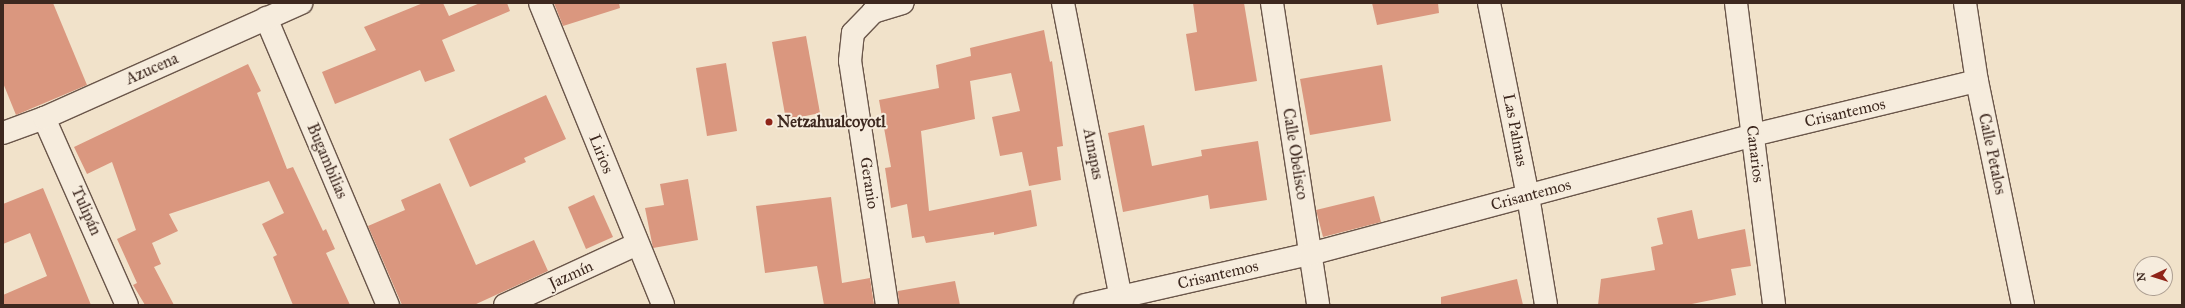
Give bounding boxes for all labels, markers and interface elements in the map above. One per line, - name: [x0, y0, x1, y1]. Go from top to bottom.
- street label: Azucena: [123, 49, 181, 89]
- street label: Las Palmas: [1499, 92, 1531, 168]
- street label: Crisantemos: [1803, 94, 1887, 132]
- street label: Calle Obelisco: [1278, 107, 1312, 201]
- place label: Netzahualcoyotl: [777, 112, 886, 132]
- street label: Calle Petalos: [1974, 112, 2010, 196]
- marker: Netzahualcoyotl: [764, 117, 774, 127]
- street label: Bugambilias: [303, 120, 351, 202]
- street label: Canarios: [1742, 124, 1768, 184]
- street label: Amapas: [1079, 127, 1107, 181]
- street label: Lirios: [585, 132, 617, 176]
- street label: Geranio: [855, 156, 883, 210]
- street label: Crisantemos: [1489, 175, 1573, 215]
- street label: Tulipán: [67, 184, 105, 238]
- street label: Jazmín: [546, 256, 596, 294]
- street label: Crisantemos: [1176, 256, 1260, 294]
- north arrow: [2133, 256, 2173, 296]
- text: N: [2135, 272, 2148, 282]

